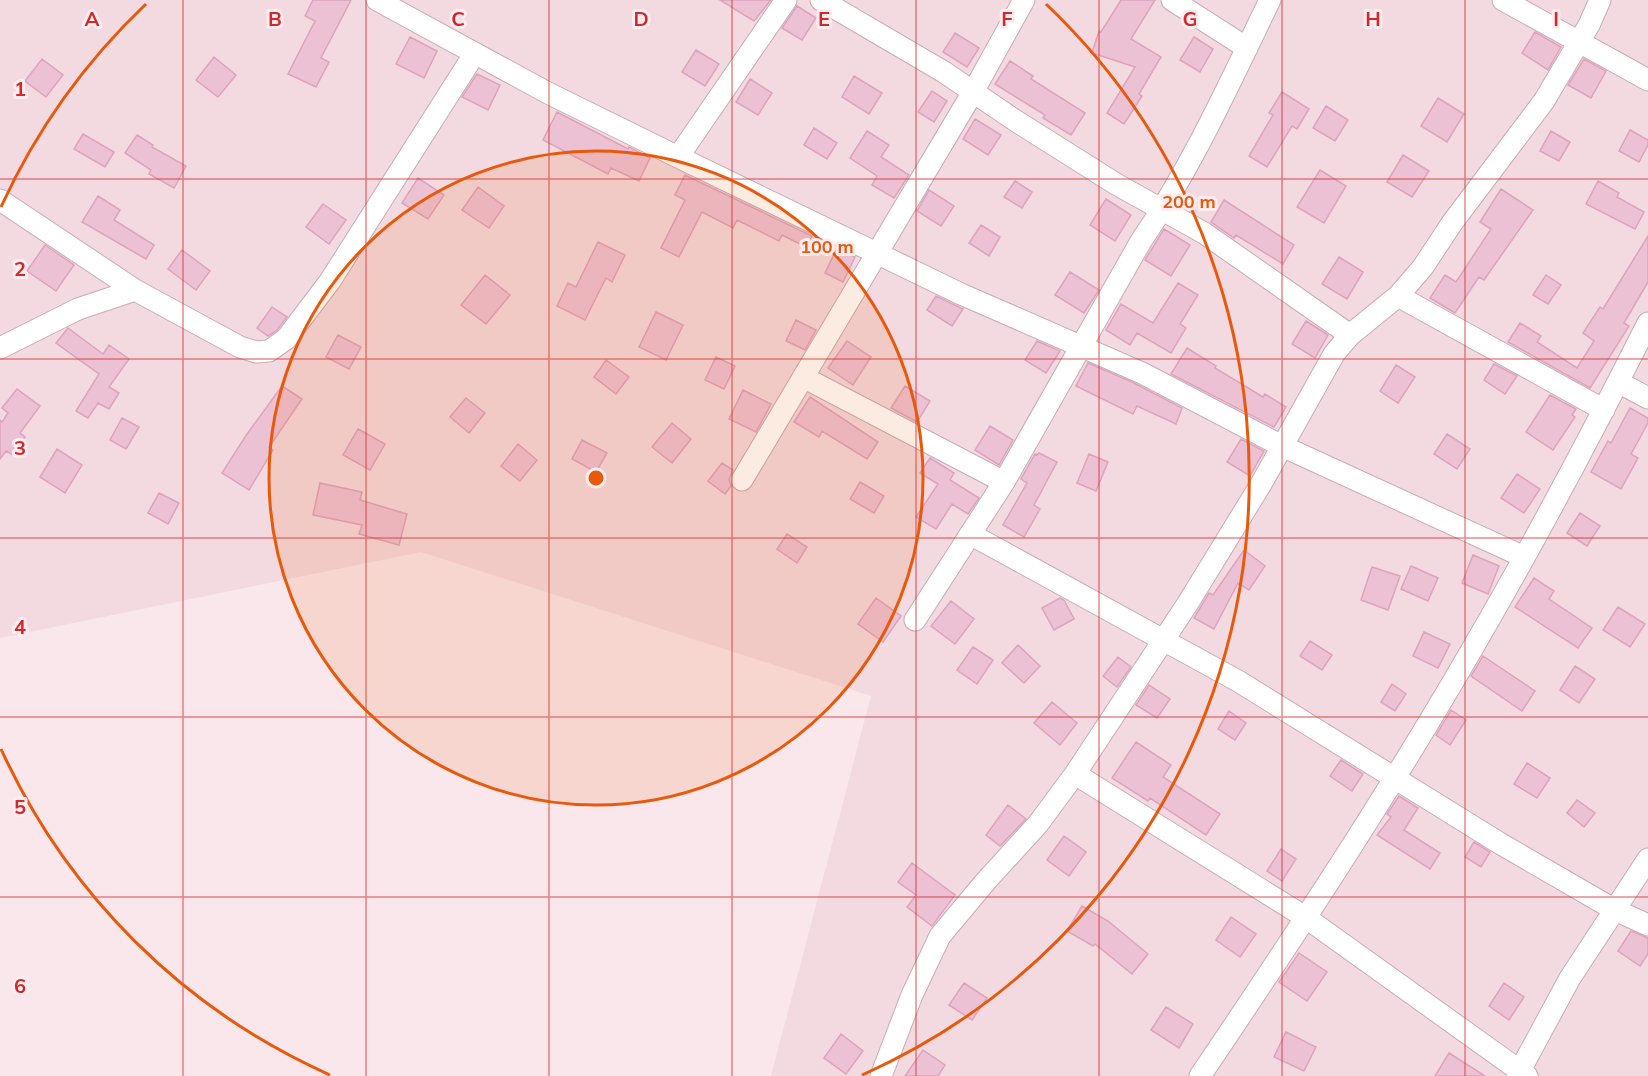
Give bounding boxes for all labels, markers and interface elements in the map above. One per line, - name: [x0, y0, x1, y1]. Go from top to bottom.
- text: A: [85, 6, 100, 31]
- text: B: [268, 6, 282, 31]
- text: C: [451, 6, 465, 31]
- text: D: [633, 6, 649, 31]
- text: E: [818, 6, 830, 31]
- text: F: [1001, 6, 1013, 31]
- text: G: [1183, 6, 1197, 31]
- text: H: [1365, 6, 1381, 31]
- text: I: [1553, 6, 1559, 31]
- text: 1: [14, 76, 26, 101]
- text: 200 m: [1162, 190, 1216, 213]
- text: 100 m: [800, 235, 854, 258]
- text: 2: [14, 256, 26, 281]
- text: 3: [14, 435, 26, 460]
- centre of rings: [586, 468, 606, 488]
- text: 4: [14, 614, 26, 639]
- text: 5: [14, 794, 26, 819]
- text: 6: [14, 973, 26, 998]

